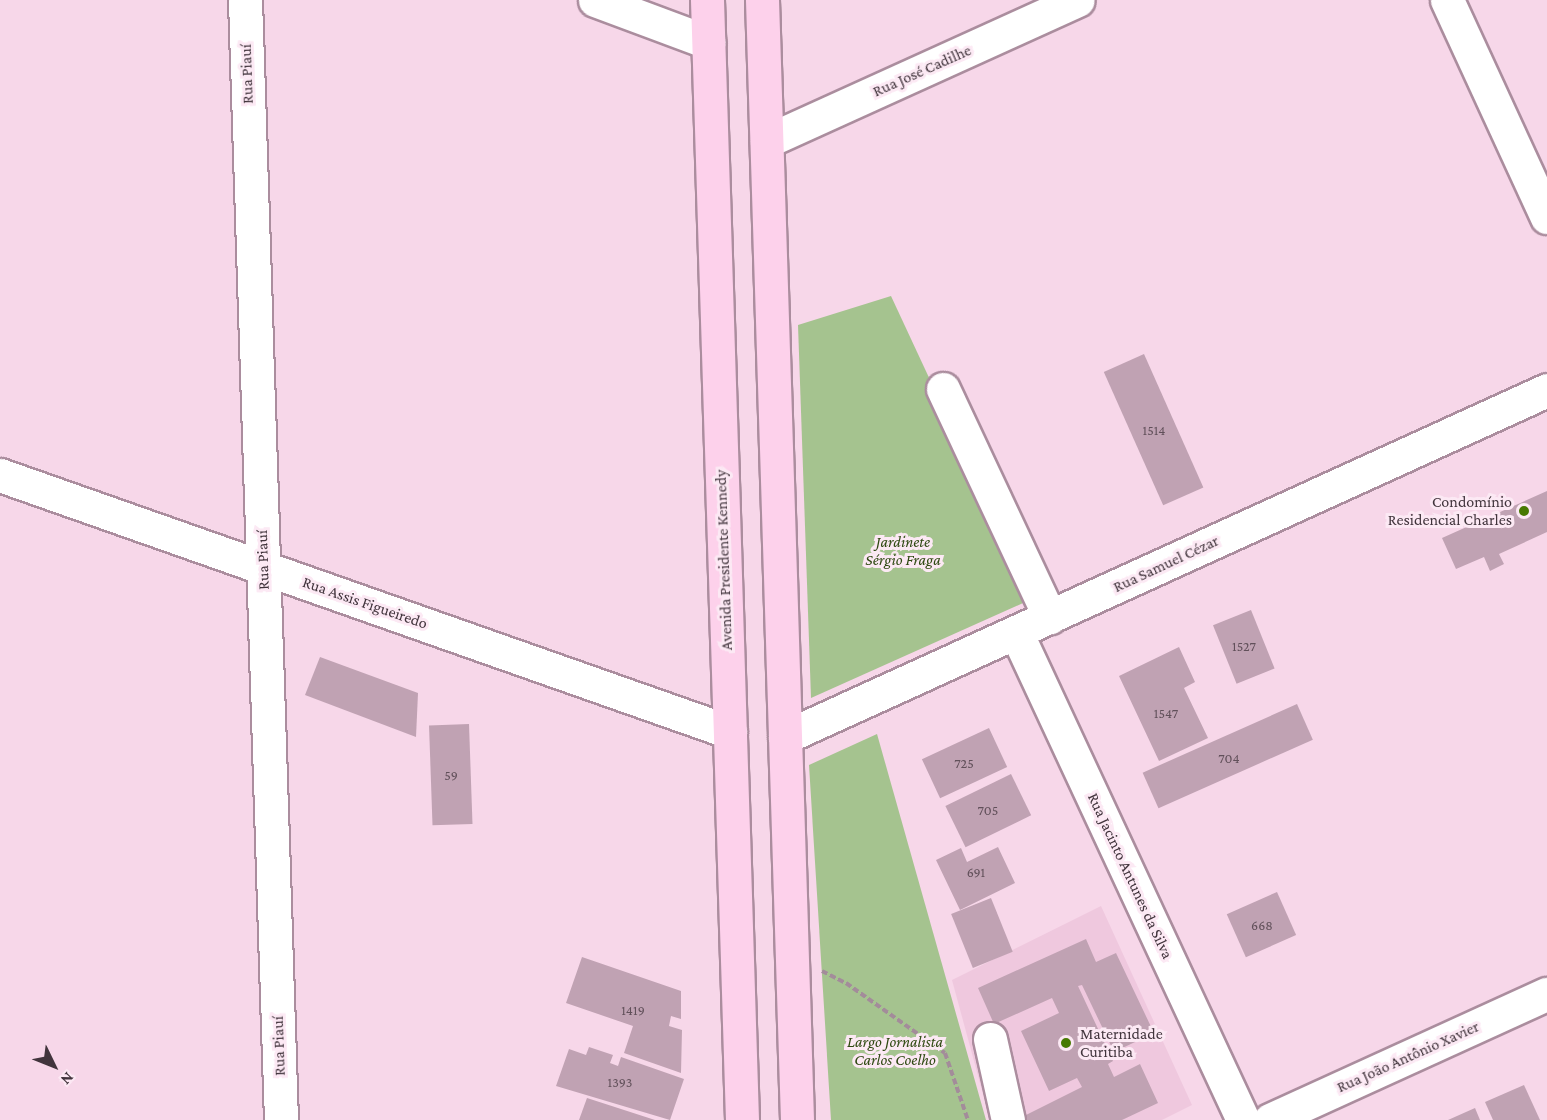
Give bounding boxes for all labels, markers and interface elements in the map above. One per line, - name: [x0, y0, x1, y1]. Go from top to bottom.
- street label: Rua José Cadilhe: [870, 41, 974, 101]
- street label: Rua Piauí: [236, 44, 258, 104]
- house number: 1514: [1143, 422, 1165, 438]
- street label: Avenida Presidente Kennedy: [711, 469, 737, 651]
- place label: Condomínio Residencial Charles: [1388, 492, 1512, 530]
- marker: Condomínio Residencial Charles: [1517, 504, 1531, 518]
- street label: Rua Piauí: [252, 530, 274, 590]
- street label: Rua Samuel Cézar: [1110, 531, 1222, 597]
- park label: Jardinete Sérgio Fraga: [865, 532, 941, 570]
- street label: Rua Assis Figueiredo: [300, 573, 430, 633]
- house number: 1527: [1232, 638, 1256, 654]
- house number: 1547: [1154, 705, 1178, 721]
- house number: 704: [1218, 750, 1240, 766]
- house number: 725: [954, 755, 974, 771]
- house number: 59: [444, 767, 458, 783]
- street label: Rua Jacinto Antunes da Silva: [1083, 790, 1177, 962]
- house number: 705: [978, 802, 998, 818]
- house number: 691: [967, 864, 985, 880]
- house number: 668: [1251, 917, 1273, 933]
- house number: 1419: [621, 1002, 645, 1018]
- street label: Rua Piauí: [268, 1016, 290, 1076]
- street label: Rua João Antônio Xavier: [1334, 1017, 1482, 1097]
- place label: Maternidade Curitiba: [1080, 1024, 1163, 1062]
- park label: Largo Jornalista Carlos Coelho: [847, 1032, 943, 1070]
- marker: Maternidade Curitiba: [1057, 1034, 1075, 1052]
- north arrow: [24, 1036, 84, 1096]
- text: N: [58, 1069, 77, 1088]
- house number: 1393: [608, 1074, 632, 1090]

